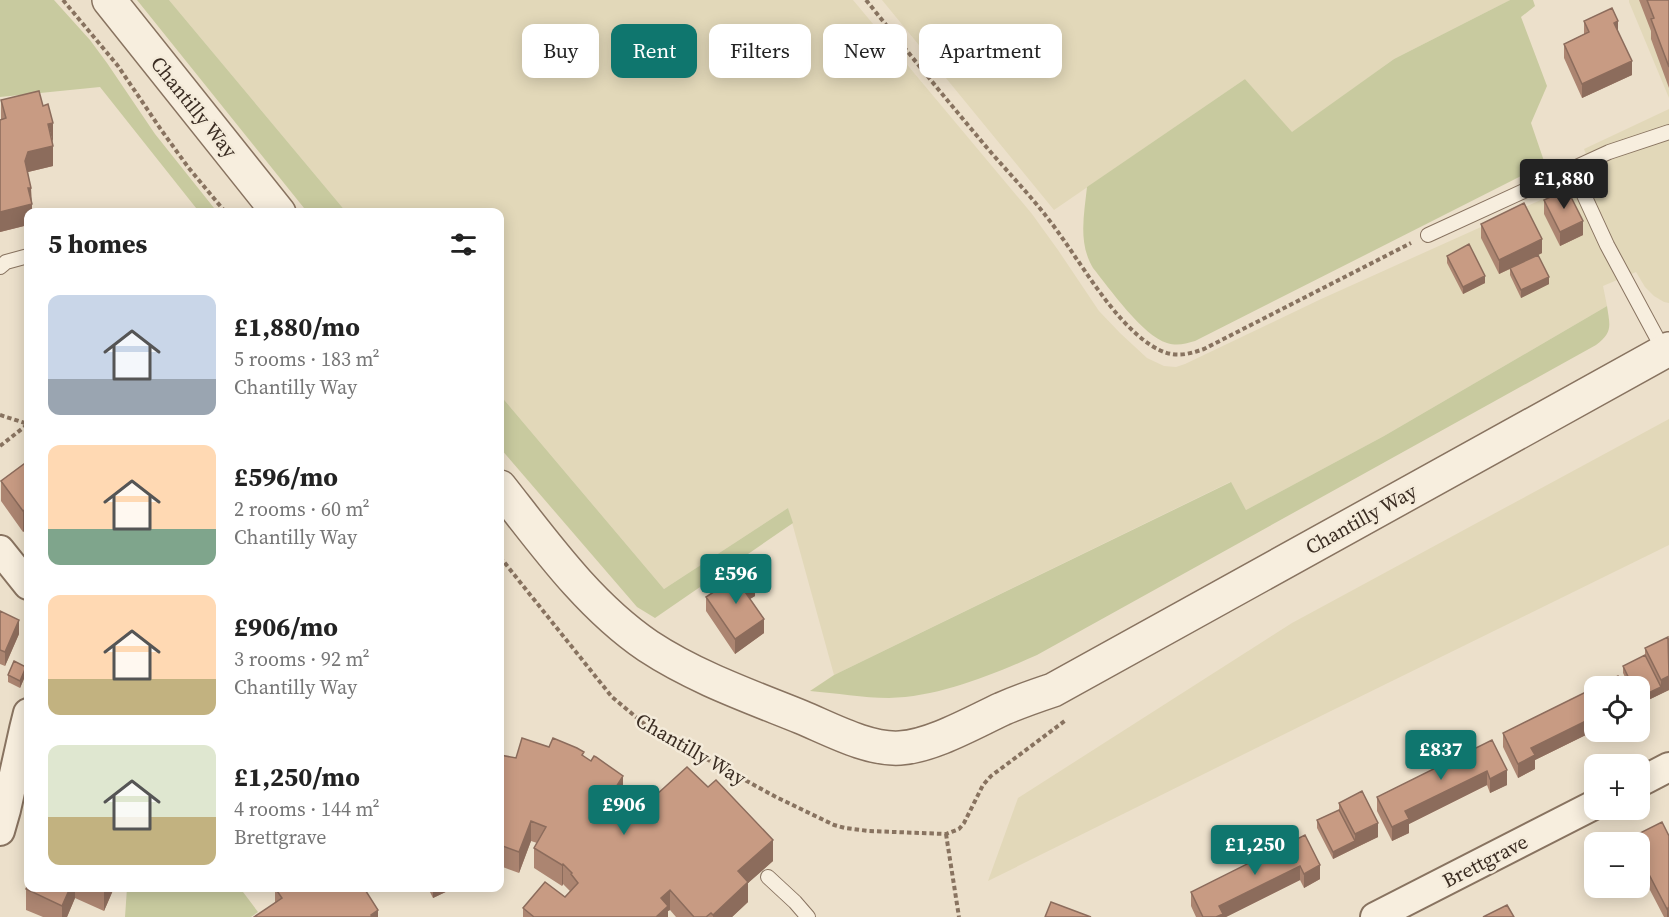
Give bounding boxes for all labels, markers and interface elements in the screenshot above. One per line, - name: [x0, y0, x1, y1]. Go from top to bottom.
- chip: Buy: [522, 24, 599, 78]
- chip: Rent: [611, 24, 697, 78]
- chip: Filters: [709, 24, 811, 78]
- chip: New: [823, 24, 907, 78]
- chip: Apartment: [919, 24, 1062, 78]
- street label: Chantilly Way: [144, 50, 244, 164]
- pin: £1,880: [1515, 159, 1613, 210]
- text: £1,880: [1534, 164, 1594, 192]
- text: 5 homes: [48, 226, 147, 262]
- icon: filters: [447, 228, 480, 261]
- text: £1,880/mo: [234, 309, 360, 345]
- icon: home: [96, 319, 168, 391]
- text: 5 rooms · 183 m²: [234, 345, 380, 373]
- text: Chantilly Way: [234, 373, 357, 401]
- text: £596/mo: [234, 459, 338, 495]
- icon: home: [96, 469, 168, 541]
- street label: Chantilly Way: [1300, 477, 1422, 561]
- text: 2 rooms · 60 m²: [234, 495, 370, 523]
- text: Chantilly Way: [234, 523, 357, 551]
- pin: £596: [700, 554, 772, 605]
- text: £596: [714, 559, 758, 587]
- text: £906/mo: [234, 609, 338, 645]
- icon: home: [96, 619, 168, 691]
- text: 3 rooms · 92 m²: [234, 645, 370, 673]
- text: Chantilly Way: [234, 673, 357, 701]
- map controls: [1584, 676, 1650, 898]
- button: locate: [1584, 676, 1650, 742]
- street label: Chantilly Way: [631, 706, 752, 792]
- pin: £837: [1405, 730, 1477, 781]
- text: £837: [1419, 735, 1463, 763]
- button: +: [1584, 754, 1650, 820]
- text: £1,250/mo: [234, 759, 360, 795]
- icon: home: [96, 769, 168, 841]
- pin: £906: [588, 785, 660, 836]
- text: £906: [602, 790, 646, 818]
- text: 4 rooms · 144 m²: [234, 795, 380, 823]
- text: Brettgrave: [234, 823, 327, 851]
- pin: £1,250: [1206, 825, 1304, 876]
- street label: Brettgrave: [1437, 828, 1533, 894]
- text: £1,250: [1225, 830, 1285, 858]
- button: −: [1584, 832, 1650, 898]

